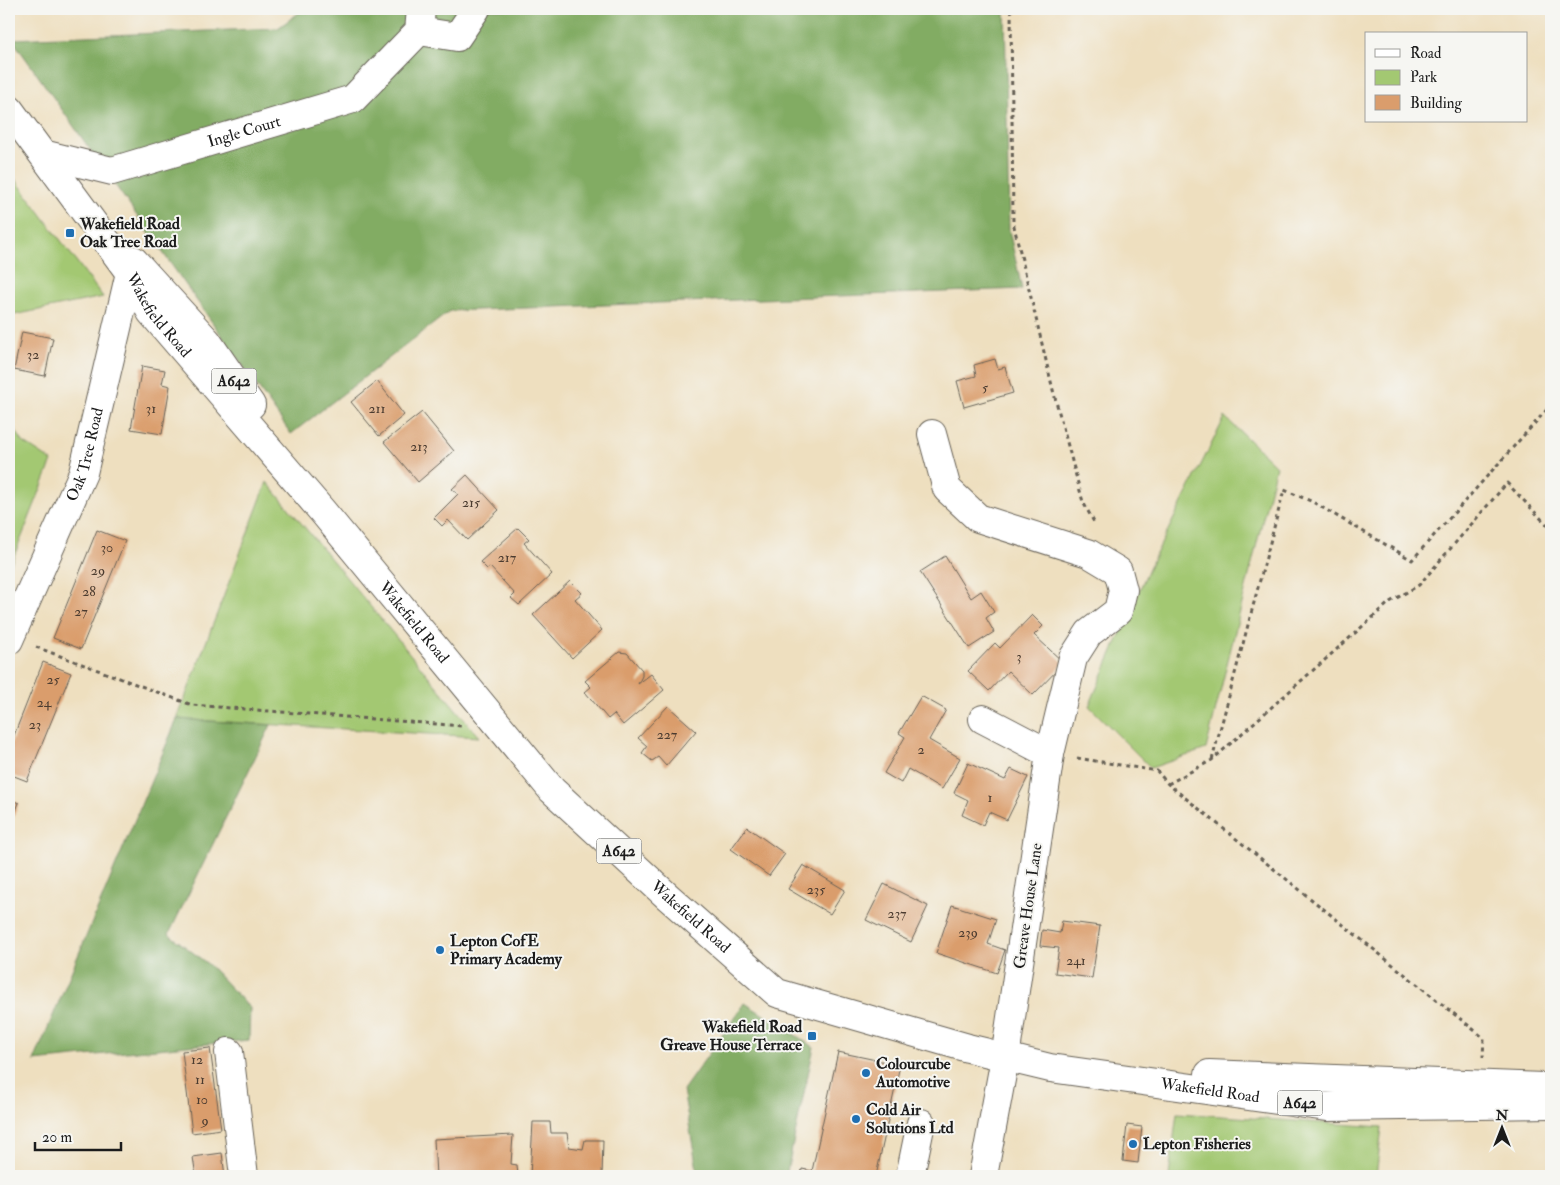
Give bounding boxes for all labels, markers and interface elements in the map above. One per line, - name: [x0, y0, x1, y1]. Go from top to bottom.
- legend: [1365, 32, 1528, 122]
- text: Road: [1410, 44, 1442, 63]
- text: Park: [1410, 68, 1437, 87]
- text: Building: [1410, 94, 1462, 113]
- street label: Ingle Court: [205, 111, 283, 152]
- place label: Wakefield Road Oak Tree Road: [79, 214, 180, 252]
- marker: Wakefield Road Oak Tree Road: [64, 227, 76, 239]
- street label: Wakefield Road: [121, 269, 196, 362]
- house number: 32: [27, 346, 39, 363]
- road number: A642: [212, 368, 256, 394]
- house number: 5: [982, 379, 989, 396]
- house number: 31: [146, 400, 156, 417]
- house number: 211: [368, 400, 386, 417]
- street label: Oak Tree Road: [62, 406, 108, 505]
- house number: 213: [410, 438, 428, 455]
- house number: 215: [462, 494, 481, 511]
- house number: 30: [101, 539, 113, 556]
- house number: 217: [498, 549, 517, 566]
- house number: 29: [91, 562, 105, 579]
- street label: Wakefield Road: [374, 577, 454, 667]
- house number: 28: [82, 583, 96, 600]
- house number: 27: [74, 603, 88, 620]
- house number: 3: [1016, 648, 1022, 665]
- house number: 25: [46, 671, 60, 688]
- house number: 24: [37, 694, 53, 711]
- house number: 23: [29, 716, 41, 733]
- house number: 227: [657, 726, 678, 743]
- house number: 2: [917, 741, 925, 758]
- house number: 1: [988, 789, 993, 806]
- road number: A642: [596, 838, 642, 864]
- street label: Greave House Lane: [1009, 842, 1047, 970]
- street label: Wakefield Road: [646, 876, 735, 957]
- house number: 235: [807, 881, 826, 898]
- house number: 237: [888, 905, 907, 922]
- house number: 239: [958, 924, 978, 941]
- place label: Lepton CofE Primary Academy: [450, 931, 563, 970]
- marker: Lepton CofE Primary Academy: [434, 944, 446, 956]
- house number: 241: [1066, 952, 1086, 969]
- place label: Wakefield Road Greave House Terrace: [660, 1017, 802, 1055]
- marker: Wakefield Road Greave House Terrace: [806, 1030, 818, 1042]
- house number: 12: [191, 1051, 203, 1068]
- place label: Colourcube Automotive: [875, 1054, 951, 1092]
- marker: Colourcube Automotive: [860, 1067, 872, 1079]
- house number: 11: [195, 1071, 205, 1088]
- street label: Wakefield Road: [1158, 1074, 1261, 1107]
- road number: A642: [1278, 1090, 1322, 1116]
- house number: 10: [196, 1091, 208, 1108]
- place label: Cold Air Solutions Ltd: [866, 1100, 954, 1138]
- north arrow: [1478, 1102, 1528, 1152]
- text: N: [1495, 1107, 1509, 1124]
- house number: 9: [200, 1112, 209, 1129]
- marker: Cold Air Solutions Ltd: [850, 1113, 862, 1125]
- scale bar: [35, 1120, 121, 1152]
- text: 20 m: [42, 1128, 72, 1147]
- place label: Lepton Fisheries: [1143, 1134, 1251, 1155]
- marker: Lepton Fisheries: [1127, 1138, 1139, 1150]

